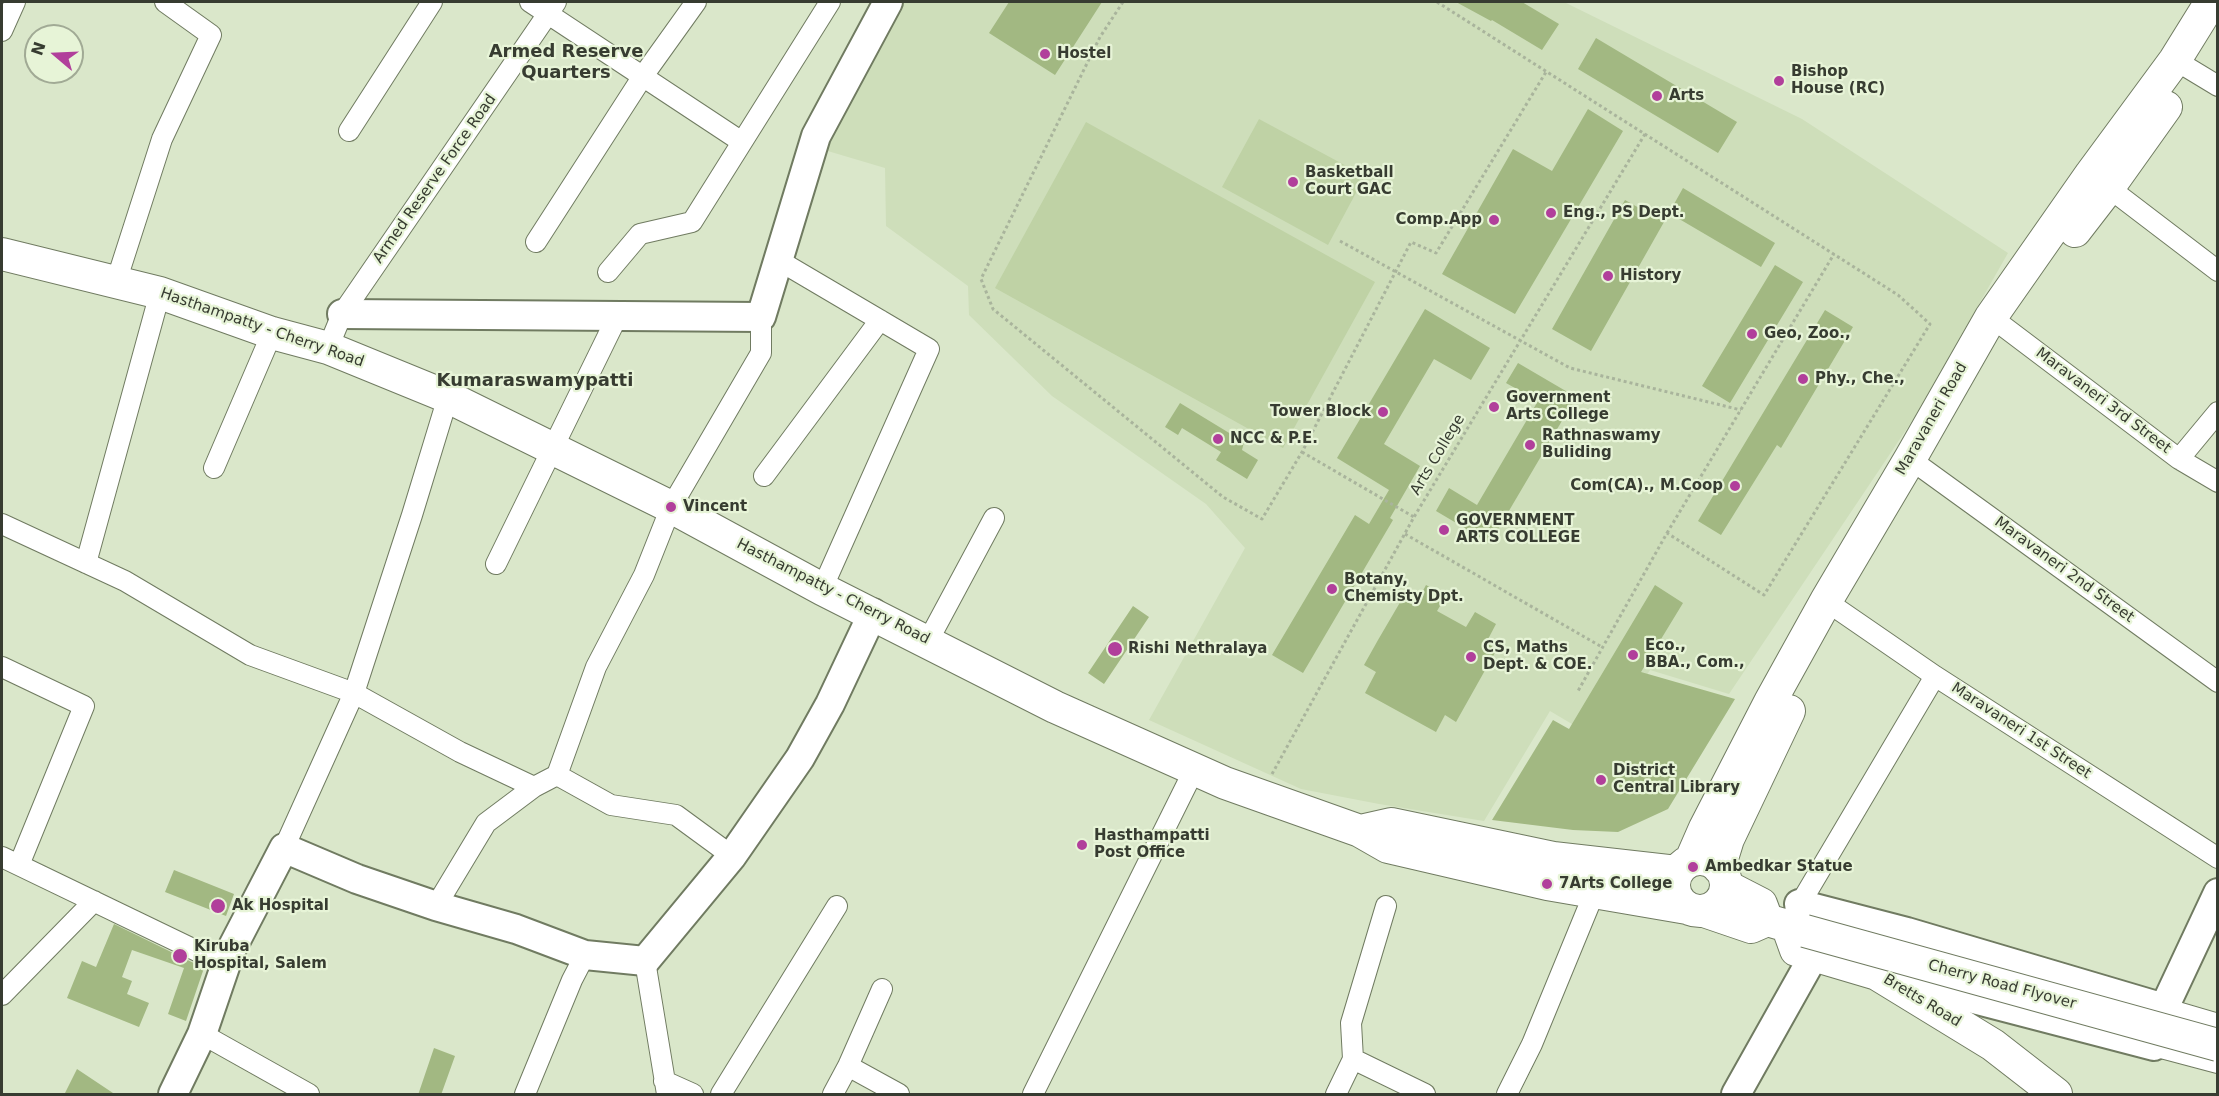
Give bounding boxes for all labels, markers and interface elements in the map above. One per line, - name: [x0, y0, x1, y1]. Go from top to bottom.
- north arrow: [24, 24, 84, 84]
- text: N: [27, 39, 50, 58]
- district label: Armed Reserve Quarters: [489, 41, 643, 84]
- place label: Hostel: [1057, 45, 1111, 63]
- marker: Hostel: [1038, 47, 1052, 61]
- place label: Bishop House (RC): [1791, 63, 1885, 98]
- marker: Bishop House (RC): [1772, 74, 1786, 88]
- place label: Arts: [1669, 87, 1704, 105]
- marker: Arts: [1650, 89, 1664, 103]
- street label: Armed Reserve Force Road: [370, 91, 500, 267]
- place label: Basketball Court GAC: [1305, 164, 1394, 199]
- marker: Basketball Court GAC: [1286, 175, 1300, 189]
- place label: Eng., PS Dept.: [1563, 204, 1685, 222]
- marker: Eng., PS Dept.: [1544, 206, 1558, 220]
- place label: Comp.App: [1396, 211, 1482, 229]
- marker: Comp.App: [1487, 213, 1501, 227]
- place label: History: [1620, 267, 1681, 285]
- marker: History: [1601, 269, 1615, 283]
- street label: Hasthampatty - Cherry Road: [158, 285, 366, 371]
- place label: Geo, Zoo.,: [1764, 325, 1851, 343]
- marker: Geo, Zoo.,: [1745, 327, 1759, 341]
- street label: Maravaneri 3rd Street: [2032, 344, 2174, 458]
- street label: Maravaneri Road: [1892, 359, 1972, 479]
- district label: Kumaraswamypatti: [437, 370, 633, 392]
- place label: Phy., Che.,: [1815, 370, 1905, 388]
- marker: Phy., Che.,: [1796, 372, 1810, 386]
- place label: Government Arts College: [1506, 389, 1610, 424]
- marker: Government Arts College: [1487, 400, 1501, 414]
- place label: Tower Block: [1270, 403, 1371, 421]
- marker: Tower Block: [1376, 405, 1390, 419]
- street label: Arts College: [1407, 411, 1469, 499]
- place label: Rathnaswamy Buliding: [1542, 427, 1661, 462]
- place label: NCC & P.E.: [1230, 430, 1318, 448]
- marker: NCC & P.E.: [1211, 432, 1225, 446]
- marker: Rathnaswamy Buliding: [1523, 438, 1537, 452]
- place label: Com(CA)., M.Coop: [1570, 477, 1723, 495]
- marker: Com(CA)., M.Coop: [1728, 479, 1742, 493]
- place label: Vincent: [683, 498, 747, 516]
- marker: Vincent: [664, 500, 678, 514]
- place label: GOVERNMENT ARTS COLLEGE: [1456, 512, 1580, 547]
- street label: Maravaneri 2nd Street: [1991, 513, 2137, 627]
- marker: GOVERNMENT ARTS COLLEGE: [1437, 523, 1451, 537]
- street label: Hasthampatty - Cherry Road: [733, 535, 933, 649]
- place label: Botany, Chemisty Dpt.: [1344, 571, 1464, 606]
- marker: Botany, Chemisty Dpt.: [1325, 582, 1339, 596]
- place label: Eco., BBA., Com.,: [1645, 637, 1745, 672]
- place label: CS, Maths Dept. & COE.: [1483, 639, 1592, 674]
- marker: Rishi Nethralaya: [1106, 640, 1124, 658]
- place label: Rishi Nethralaya: [1128, 640, 1267, 658]
- marker: Eco., BBA., Com.,: [1626, 648, 1640, 662]
- marker: CS, Maths Dept. & COE.: [1464, 650, 1478, 664]
- street label: Maravaneri 1st Street: [1948, 679, 2094, 783]
- place label: District Central Library: [1613, 762, 1740, 797]
- marker: District Central Library: [1594, 773, 1608, 787]
- place label: Hasthampatti Post Office: [1094, 827, 1210, 862]
- marker: Hasthampatti Post Office: [1075, 838, 1089, 852]
- place label: Ambedkar Statue: [1705, 858, 1853, 876]
- marker: Ambedkar Statue: [1686, 860, 1700, 874]
- place label: 7Arts College: [1559, 875, 1672, 893]
- marker: 7Arts College: [1540, 877, 1554, 891]
- marker: Ak Hospital: [209, 897, 227, 915]
- place label: Ak Hospital: [232, 897, 329, 915]
- place label: Kiruba Hospital, Salem: [194, 938, 327, 973]
- marker: Kiruba Hospital, Salem: [171, 947, 189, 965]
- street label: Cherry Road Flyover: [1926, 957, 2078, 1013]
- street label: Bretts Road: [1880, 971, 1964, 1031]

